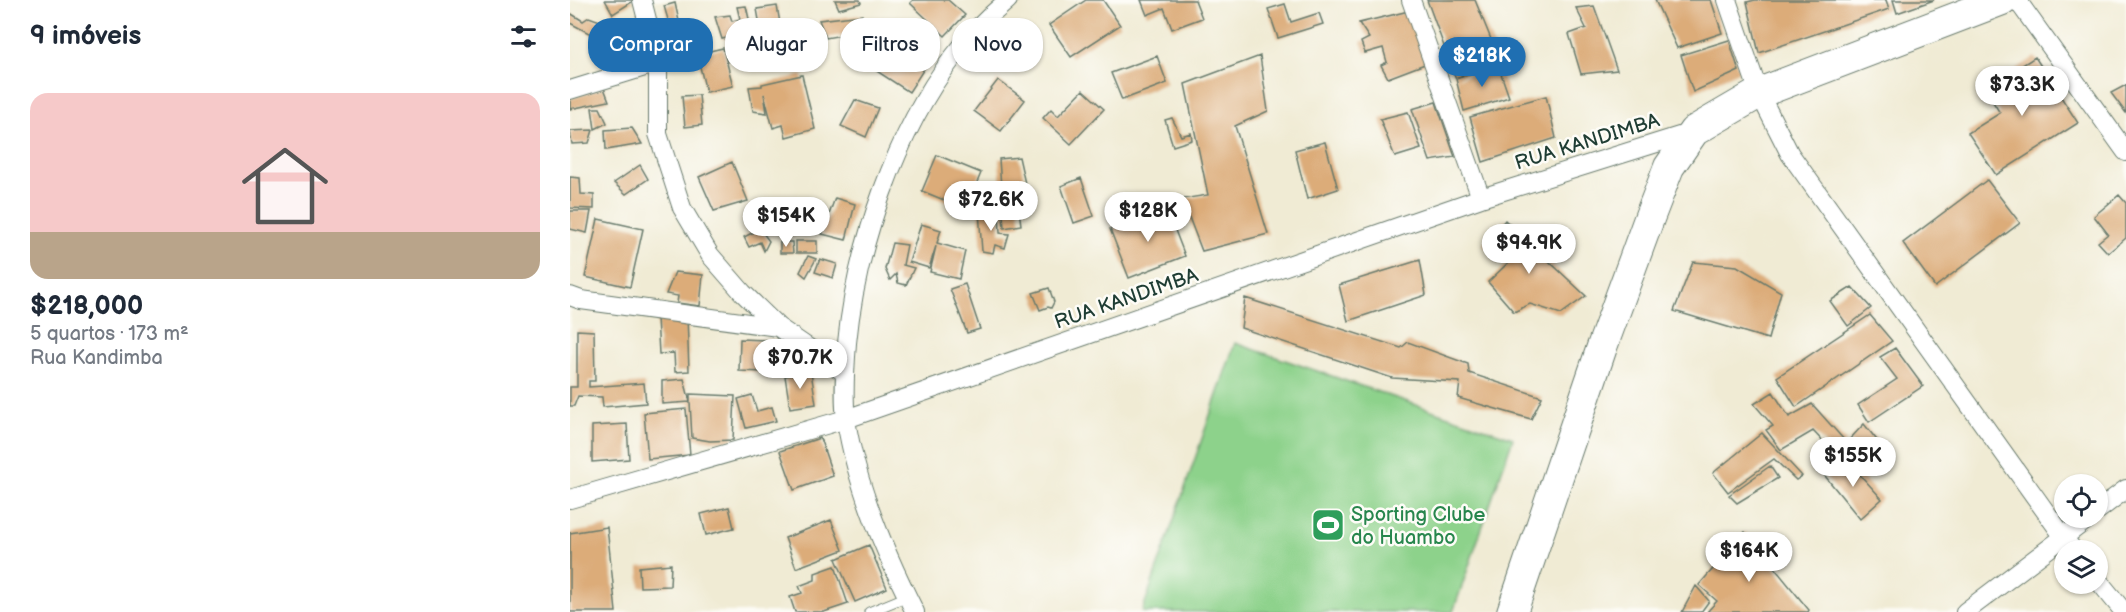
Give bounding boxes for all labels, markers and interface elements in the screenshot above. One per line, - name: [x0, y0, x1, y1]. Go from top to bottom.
- chip: Comprar: [588, 18, 713, 72]
- chip: Alugar: [725, 18, 828, 72]
- chip: Filtros: [840, 18, 940, 72]
- chip: Novo: [952, 18, 1043, 72]
- icon: filters: [507, 20, 540, 53]
- text: 9 imóveis: [30, 21, 141, 52]
- pin: $218K: [1440, 37, 1524, 88]
- text: $218K: [1453, 44, 1511, 68]
- pin: $73.3K: [1973, 66, 2071, 117]
- text: $73.3K: [1989, 73, 2055, 97]
- street label: RUA KANDIMBA: [1512, 108, 1663, 175]
- icon: home: [231, 132, 339, 240]
- pin: $72.6K: [942, 181, 1040, 232]
- text: $72.6K: [958, 188, 1024, 212]
- pin: $128K: [1106, 192, 1190, 243]
- pin: $154K: [744, 197, 828, 248]
- text: $128K: [1118, 199, 1178, 223]
- text: $154K: [757, 204, 815, 228]
- pin: $94.9K: [1480, 224, 1578, 275]
- text: $94.9K: [1496, 231, 1562, 255]
- street label: RUA KANDIMBA: [1051, 263, 1202, 335]
- text: $218,000: [30, 291, 143, 322]
- text: 5 quartos · 173 m²: [30, 322, 189, 346]
- pin: $70.7K: [751, 339, 849, 390]
- text: Rua Kandimba: [30, 346, 163, 370]
- text: $70.7K: [767, 346, 833, 370]
- pin: $155K: [1811, 437, 1895, 488]
- text: $155K: [1824, 444, 1882, 468]
- map controls: [2054, 474, 2108, 594]
- button: locate: [2054, 474, 2108, 528]
- place label: Sporting Clube do Huambo: [1351, 503, 1486, 550]
- sports icon: Sporting Clube do Huambo: [1310, 507, 1346, 543]
- pin: $164K: [1707, 532, 1791, 583]
- text: $164K: [1719, 539, 1779, 563]
- button: layers: [2054, 540, 2108, 594]

